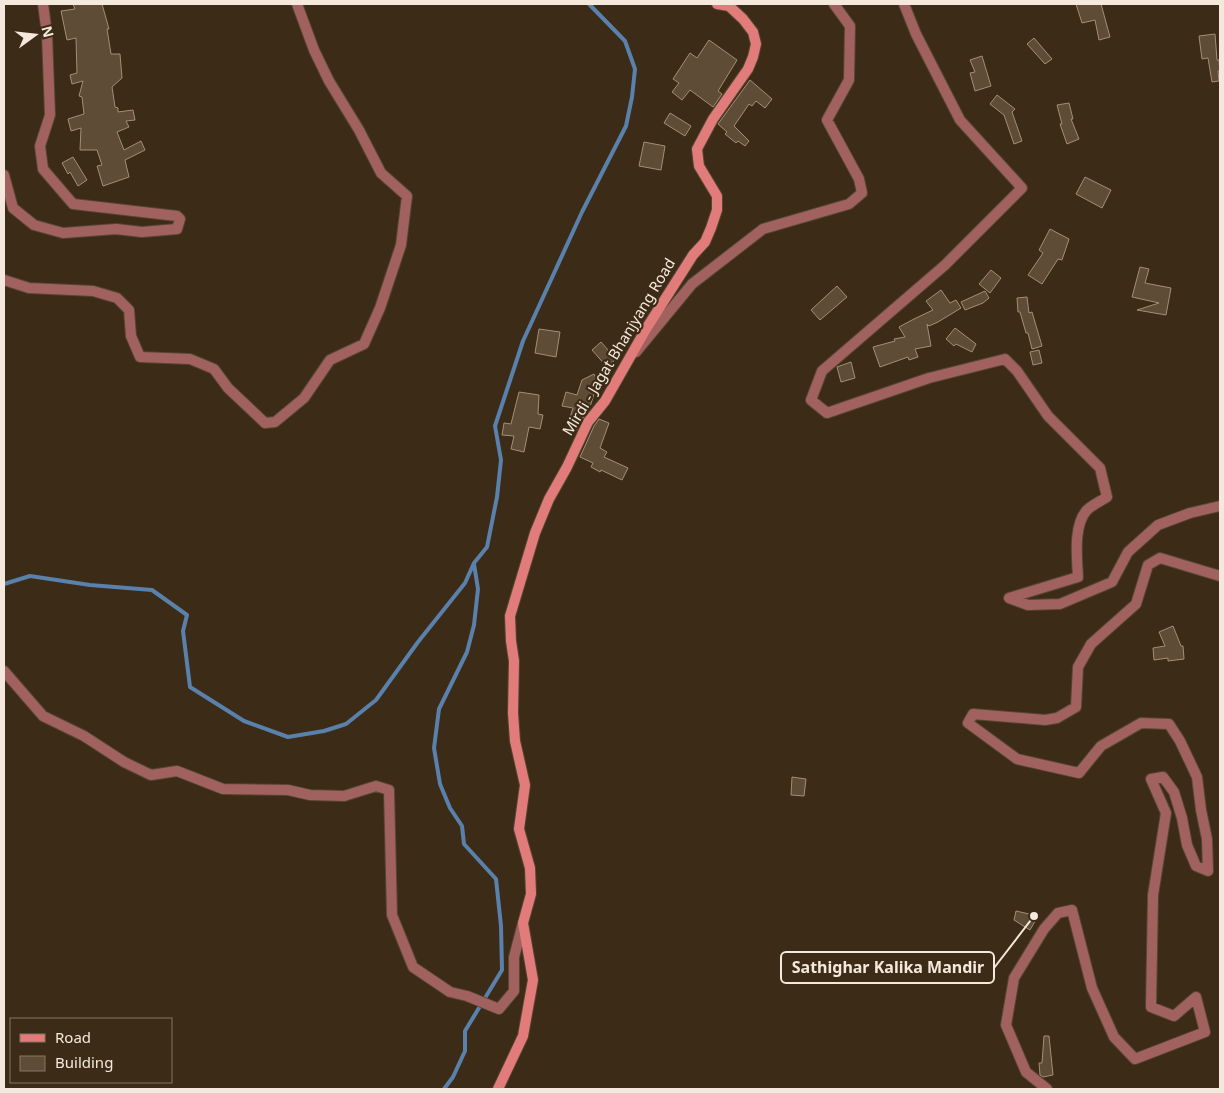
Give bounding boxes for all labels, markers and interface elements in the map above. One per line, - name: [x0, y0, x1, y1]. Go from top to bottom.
- north arrow: [10, 10, 60, 60]
- text: N: [37, 24, 59, 39]
- street label: Mirdi - Jagat Bhanjyang Road: [557, 254, 679, 439]
- callout: Sathighar Kalika Mandir: [781, 952, 994, 983]
- text: Sathighar Kalika Mandir: [792, 956, 984, 978]
- legend: [10, 1018, 172, 1083]
- text: Road: [55, 1027, 91, 1047]
- text: Building: [55, 1052, 113, 1072]

